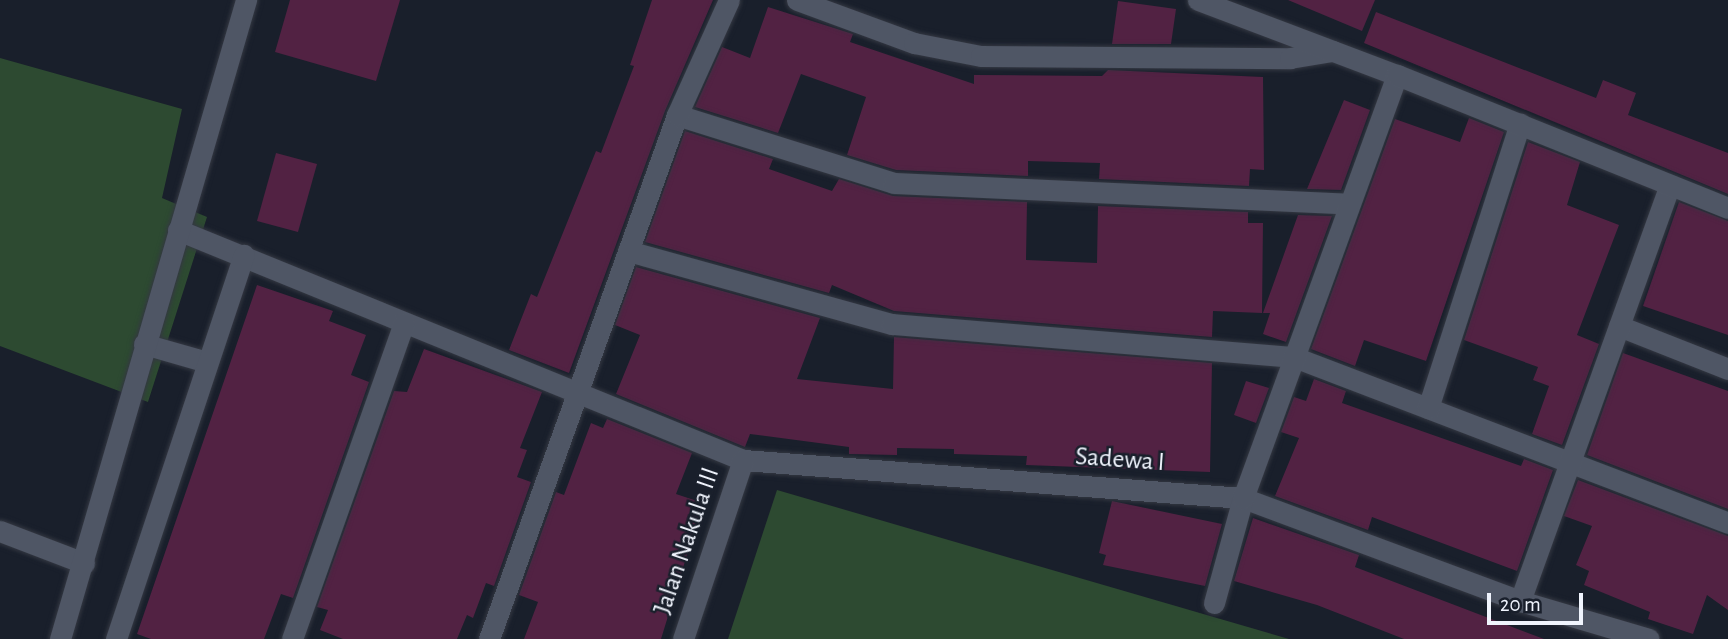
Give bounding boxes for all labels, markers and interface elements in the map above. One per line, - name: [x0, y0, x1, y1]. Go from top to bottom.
- street label: Sadewa I: [1074, 441, 1166, 479]
- street label: Jalan Nakula III: [647, 463, 727, 619]
- scale bar: [1490, 580, 1586, 624]
- text: 20 m: [1500, 594, 1541, 615]

